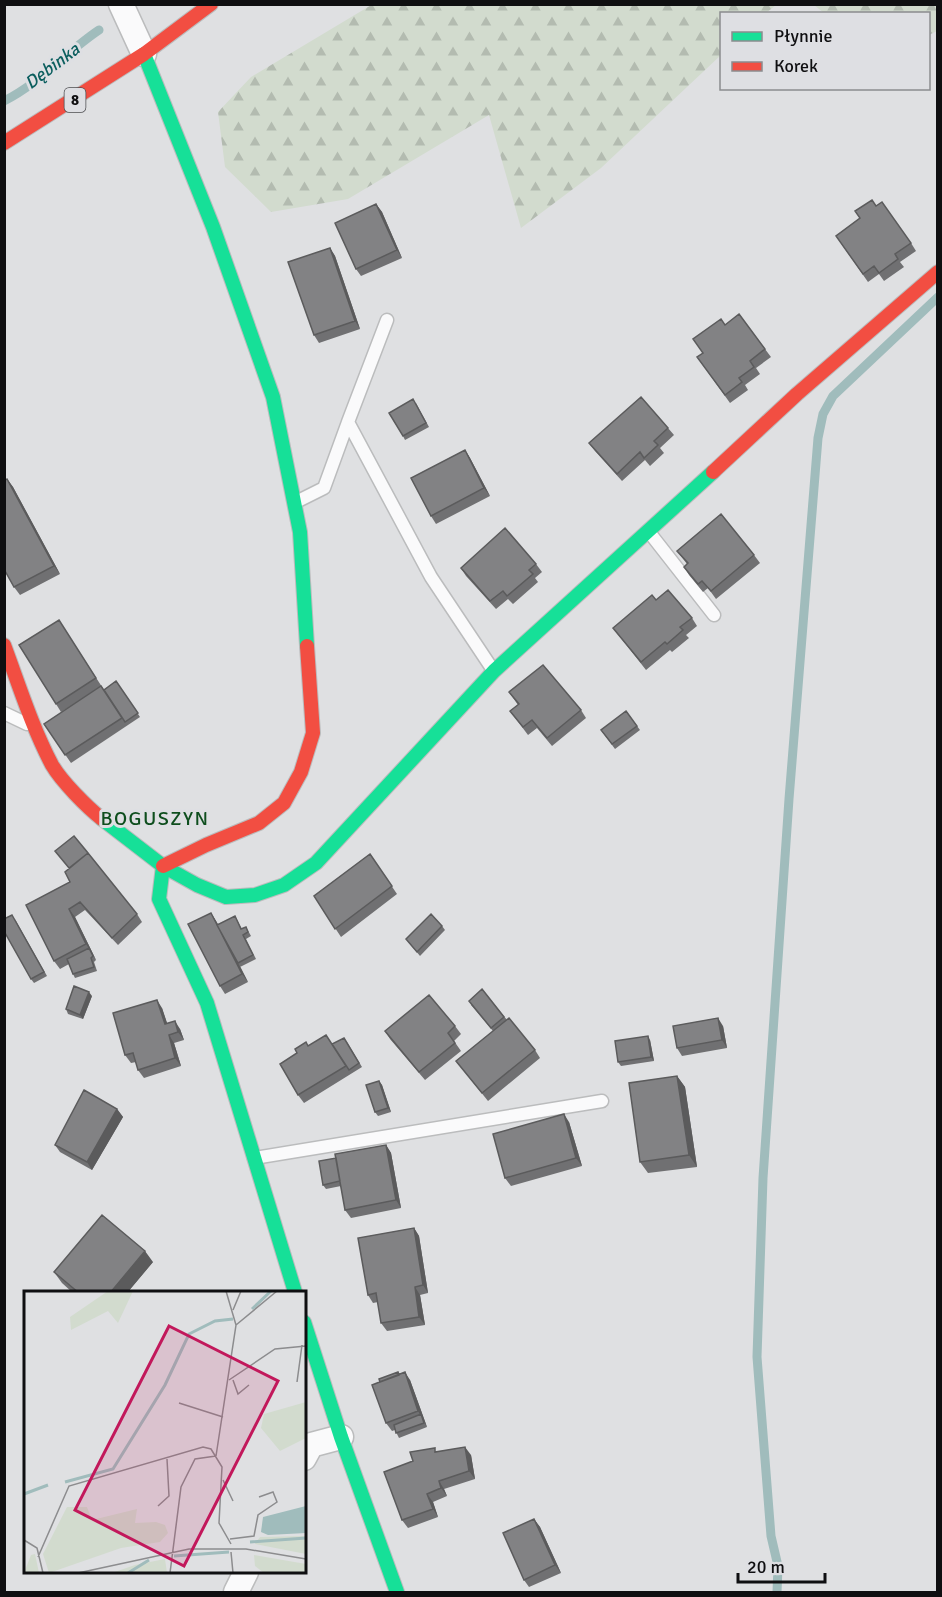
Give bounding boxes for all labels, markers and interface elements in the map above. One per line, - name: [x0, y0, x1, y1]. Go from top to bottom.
- legend: [720, 12, 930, 90]
- text: Płynnie: [774, 25, 832, 47]
- water label: Dębinka: [20, 38, 84, 94]
- text: Korek: [774, 55, 818, 77]
- road number: 8: [64, 88, 86, 112]
- district label: BOGUSZYN: [100, 806, 210, 831]
- inset map: [24, 1291, 306, 1573]
- scale bar: [738, 1546, 825, 1584]
- text: 20 m: [747, 1556, 785, 1578]

